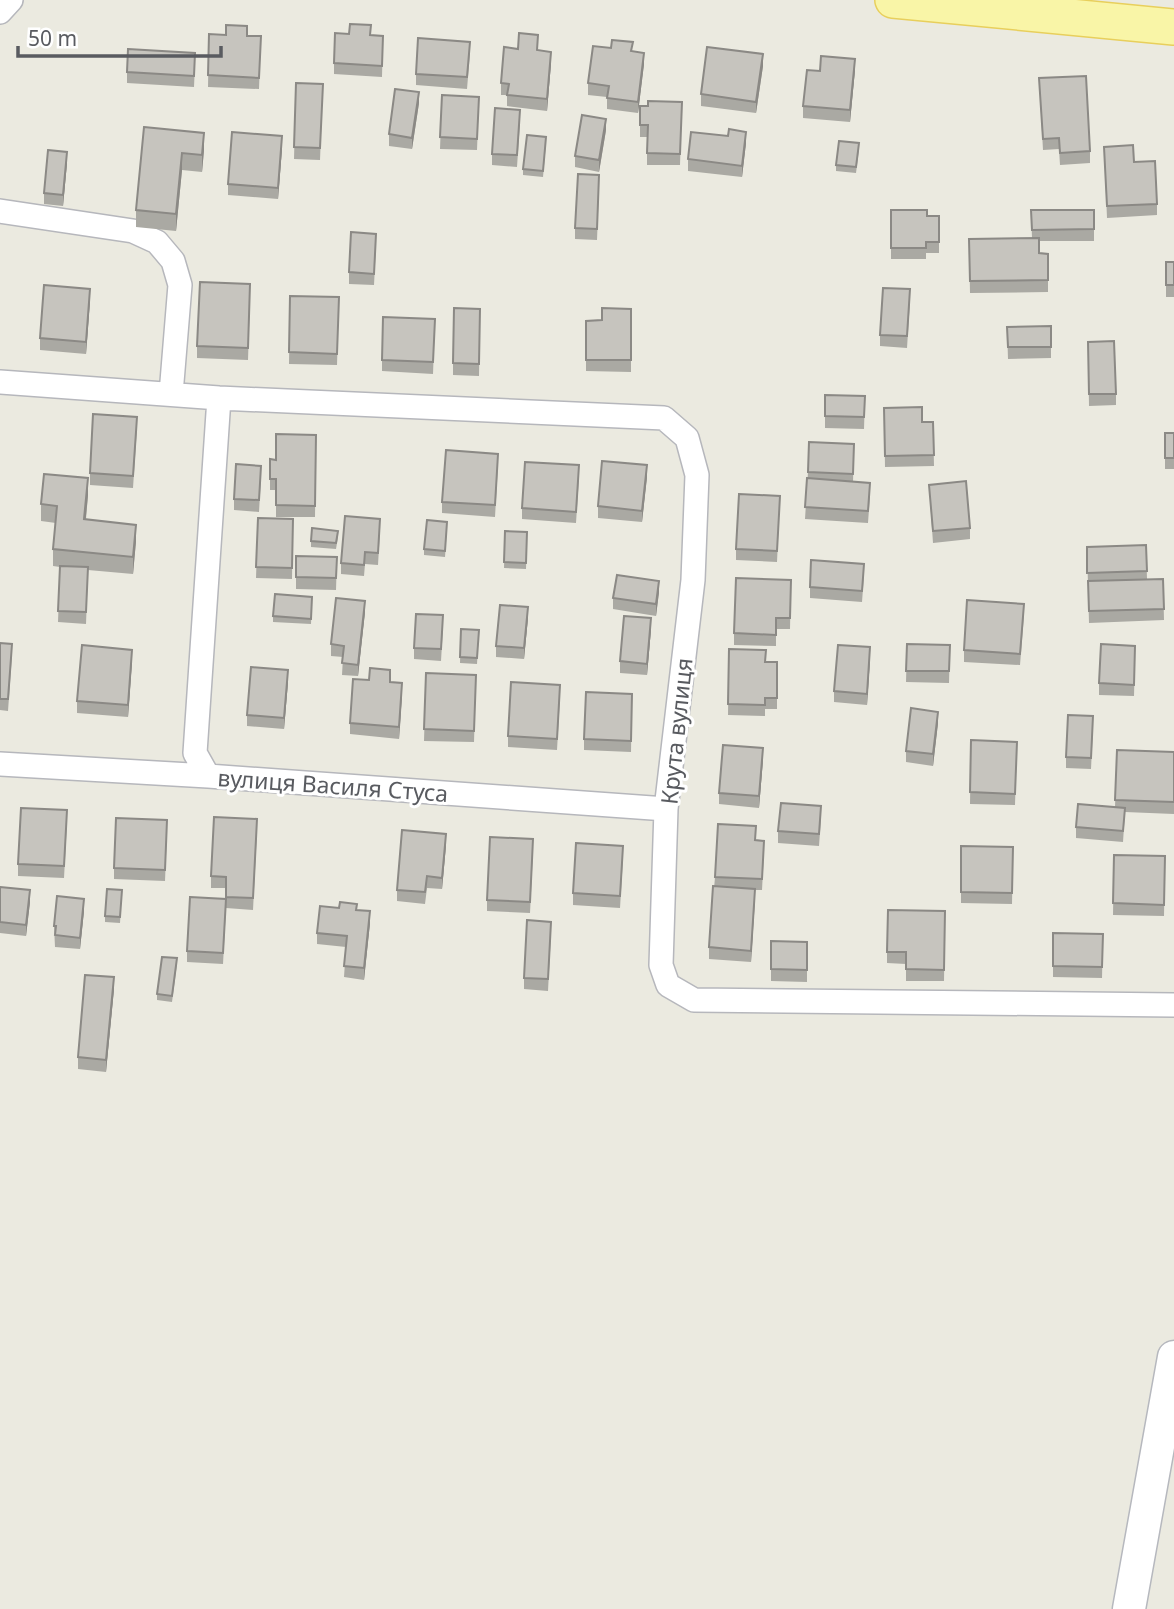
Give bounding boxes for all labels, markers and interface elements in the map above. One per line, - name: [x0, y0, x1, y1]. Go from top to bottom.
- scale bar: [18, 14, 220, 58]
- text: 50 m: [28, 24, 77, 52]
- street label: Крута вулиця: [652, 656, 700, 806]
- street label: вулиця Василя Стуса: [217, 761, 449, 809]

